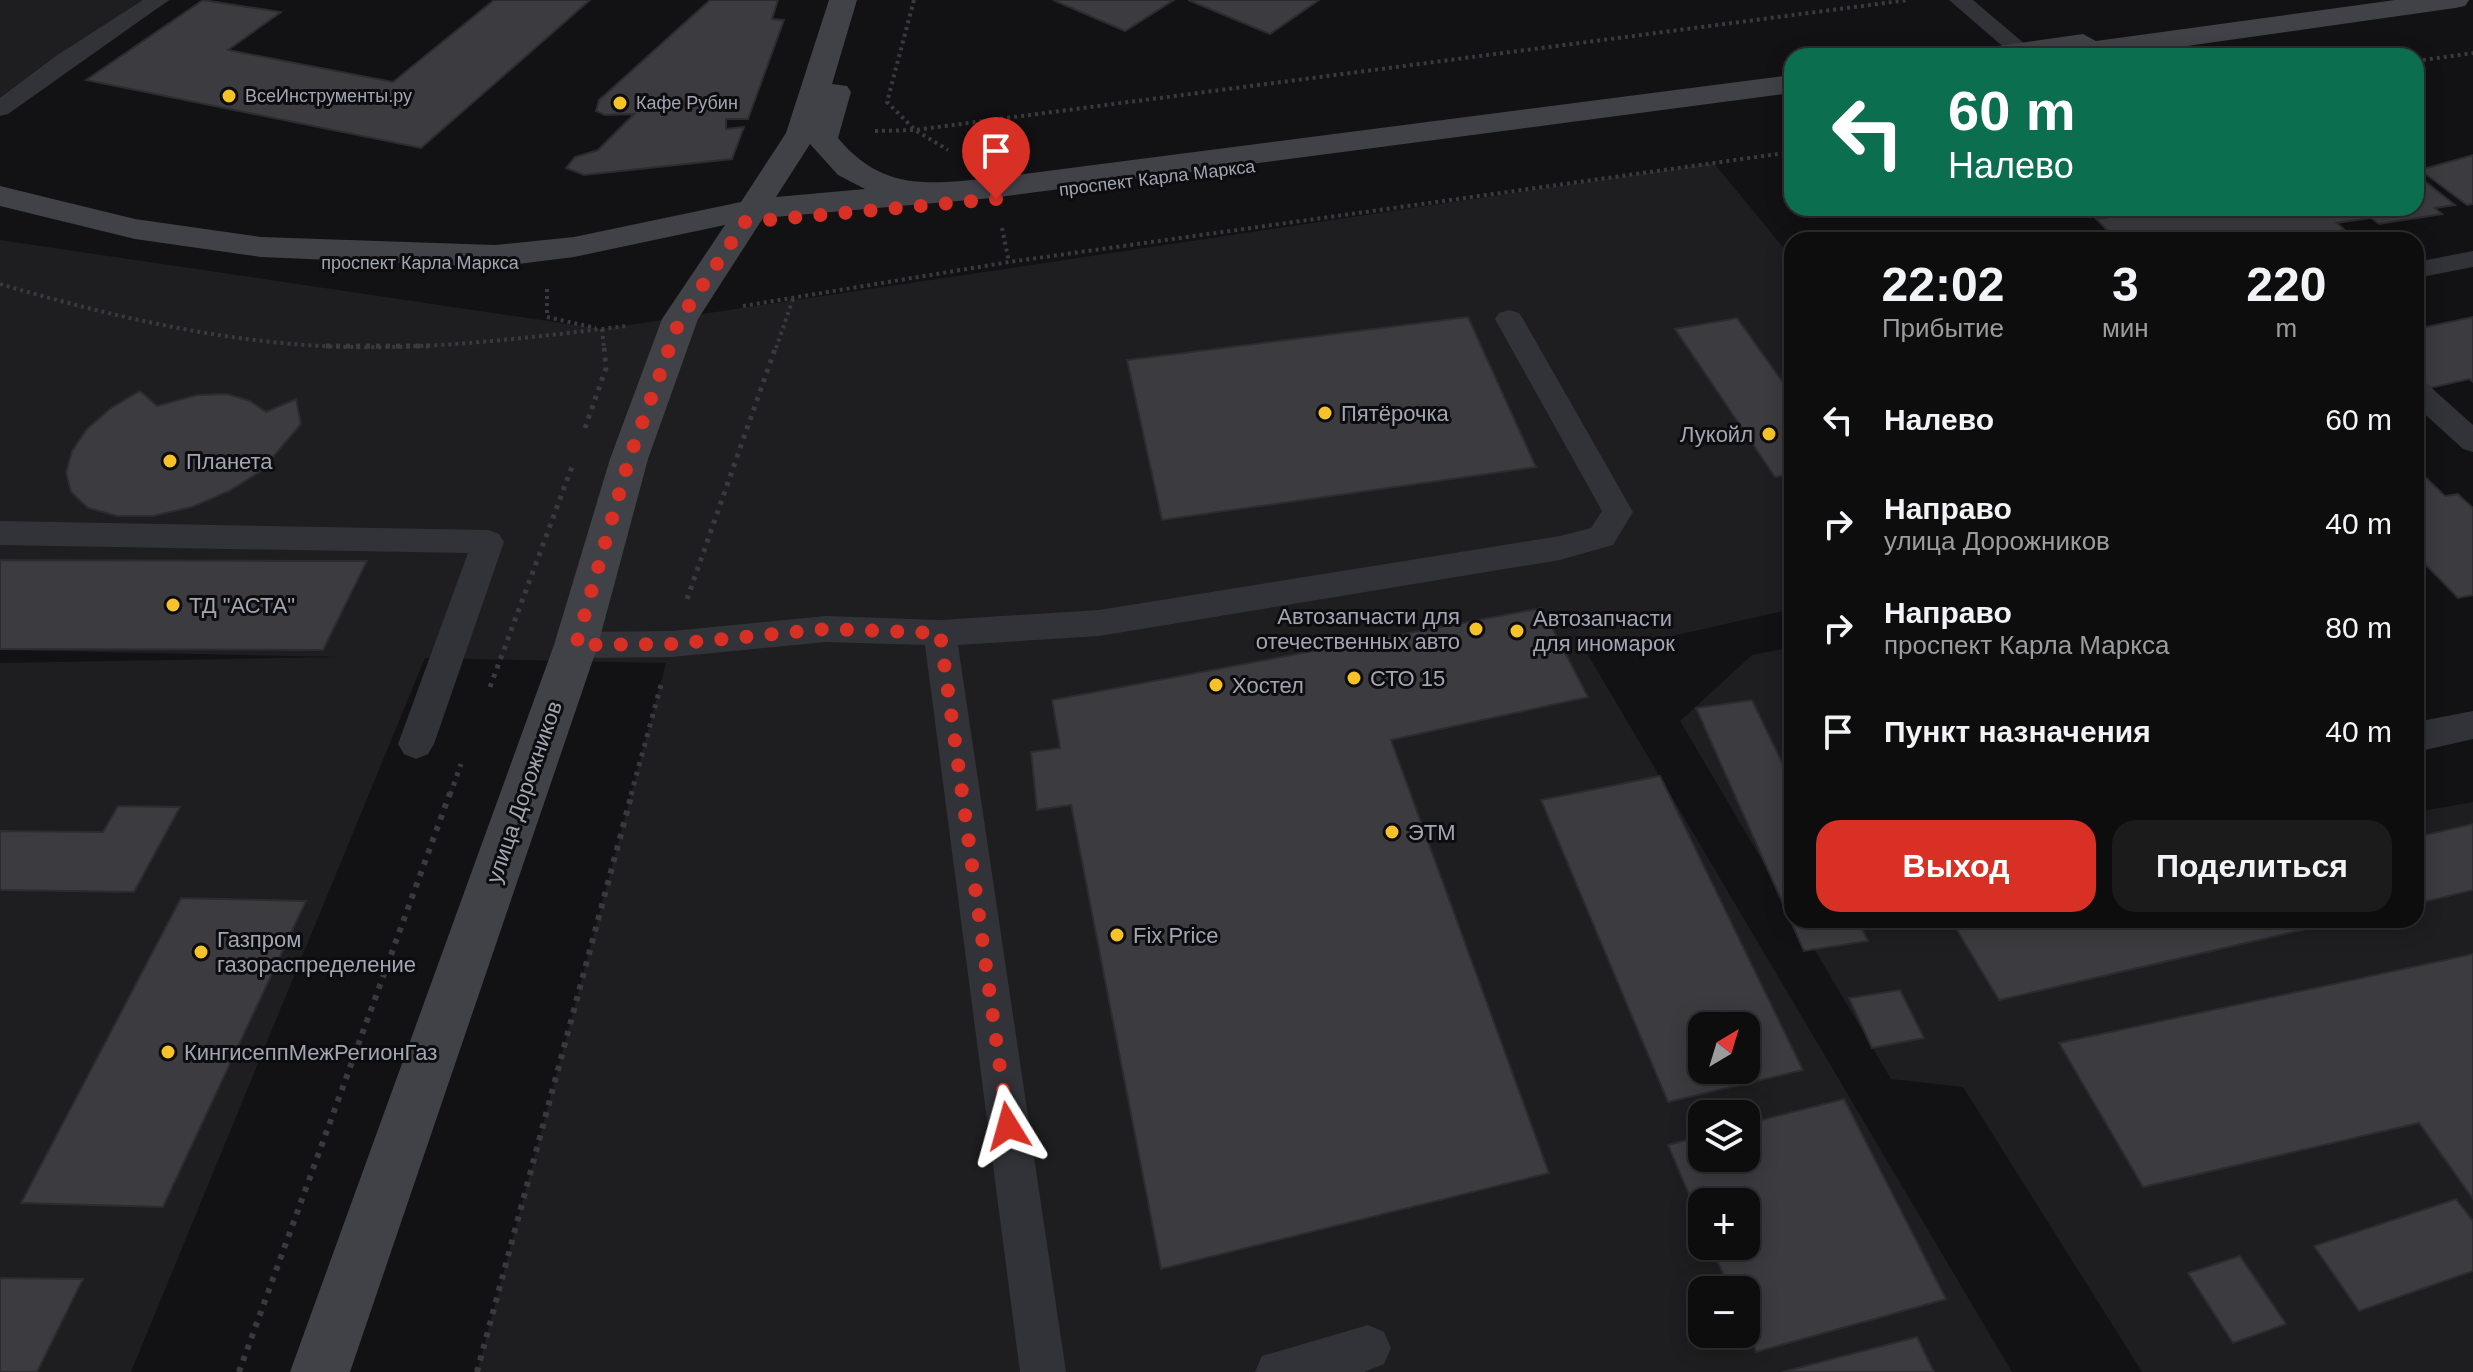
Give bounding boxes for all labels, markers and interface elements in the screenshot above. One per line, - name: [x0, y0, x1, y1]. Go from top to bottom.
- text: 60 m: [1948, 79, 2076, 142]
- icon: left: [1816, 80, 1920, 184]
- place label: ВсеИнструменты.ру: [245, 86, 412, 106]
- marker: ВсеИнструменты.ру: [220, 87, 238, 105]
- place label: Кафе Рубин: [636, 93, 738, 113]
- marker: Кафе Рубин: [611, 94, 629, 112]
- pin: [962, 117, 1030, 199]
- icon: arrive: [974, 129, 1018, 173]
- text: Налево: [1948, 145, 2074, 186]
- street label: проспект Карла Маркса: [1058, 156, 1257, 200]
- street label: проспект Карла Маркса: [321, 253, 520, 273]
- text: 22:02: [1882, 258, 2004, 311]
- text: 3: [2112, 258, 2139, 311]
- text: 220: [2246, 258, 2326, 311]
- text: Прибытие: [1882, 313, 2004, 343]
- text: мин: [2102, 313, 2149, 343]
- text: m: [2276, 313, 2297, 343]
- icon: left: [1816, 398, 1860, 442]
- place label: Пятёрочка: [1341, 401, 1450, 426]
- text: Налево: [1884, 403, 1994, 436]
- text: 60 m: [2325, 403, 2392, 436]
- marker: Пятёрочка: [1316, 404, 1334, 422]
- place label: Лукойл: [1680, 422, 1753, 447]
- marker: Лукойл: [1760, 425, 1778, 443]
- place label: Планета: [186, 449, 273, 474]
- marker: Планета: [161, 452, 179, 470]
- text: Направо: [1884, 492, 2012, 525]
- icon: right: [1816, 502, 1860, 546]
- text: 40 m: [2325, 507, 2392, 540]
- text: улица Дорожников: [1884, 526, 2110, 556]
- place label: ТД "АСТА": [189, 593, 295, 618]
- marker: ТД "АСТА": [164, 596, 182, 614]
- text: Направо: [1884, 596, 2012, 629]
- place label: Автозапчасти для отечественных авто: [1256, 604, 1460, 654]
- place label: Автозапчасти для иномарок: [1533, 606, 1675, 656]
- icon: right: [1816, 606, 1860, 650]
- text: 80 m: [2325, 611, 2392, 644]
- marker: Автозапчасти для отечественных авто: [1467, 620, 1485, 638]
- marker: Автозапчасти для иномарок: [1508, 622, 1526, 640]
- text: проспект Карла Маркса: [1884, 630, 2169, 660]
- place label: СТО 15: [1370, 666, 1445, 691]
- marker: СТО 15: [1345, 669, 1363, 687]
- place label: Хостел: [1232, 673, 1304, 698]
- marker: Хостел: [1207, 676, 1225, 694]
- street label: улица Дорожников: [481, 698, 567, 886]
- icon: arrive: [1816, 710, 1860, 754]
- text: Пункт назначения: [1884, 715, 2151, 748]
- text: 40 m: [2325, 715, 2392, 748]
- place label: ЭТМ: [1408, 820, 1456, 845]
- button: Выход: [1816, 820, 2096, 912]
- button: Поделиться: [2112, 820, 2392, 912]
- marker: ЭТМ: [1383, 823, 1401, 841]
- place label: Fix Price: [1133, 923, 1219, 948]
- marker: Fix Price: [1108, 926, 1126, 944]
- place label: Газпром газораспределение: [217, 927, 416, 977]
- marker: Газпром газораспределение: [192, 943, 210, 961]
- north arrow: [1688, 1012, 1760, 1084]
- map controls: [1688, 1012, 1760, 1348]
- place label: КингисеппМежРегионГаз: [184, 1040, 437, 1065]
- marker: КингисеппМежРегионГаз: [159, 1043, 177, 1061]
- position arrow: [966, 1084, 1050, 1168]
- button: layers: [1688, 1100, 1760, 1172]
- button: +: [1688, 1188, 1760, 1260]
- button: −: [1688, 1276, 1760, 1348]

